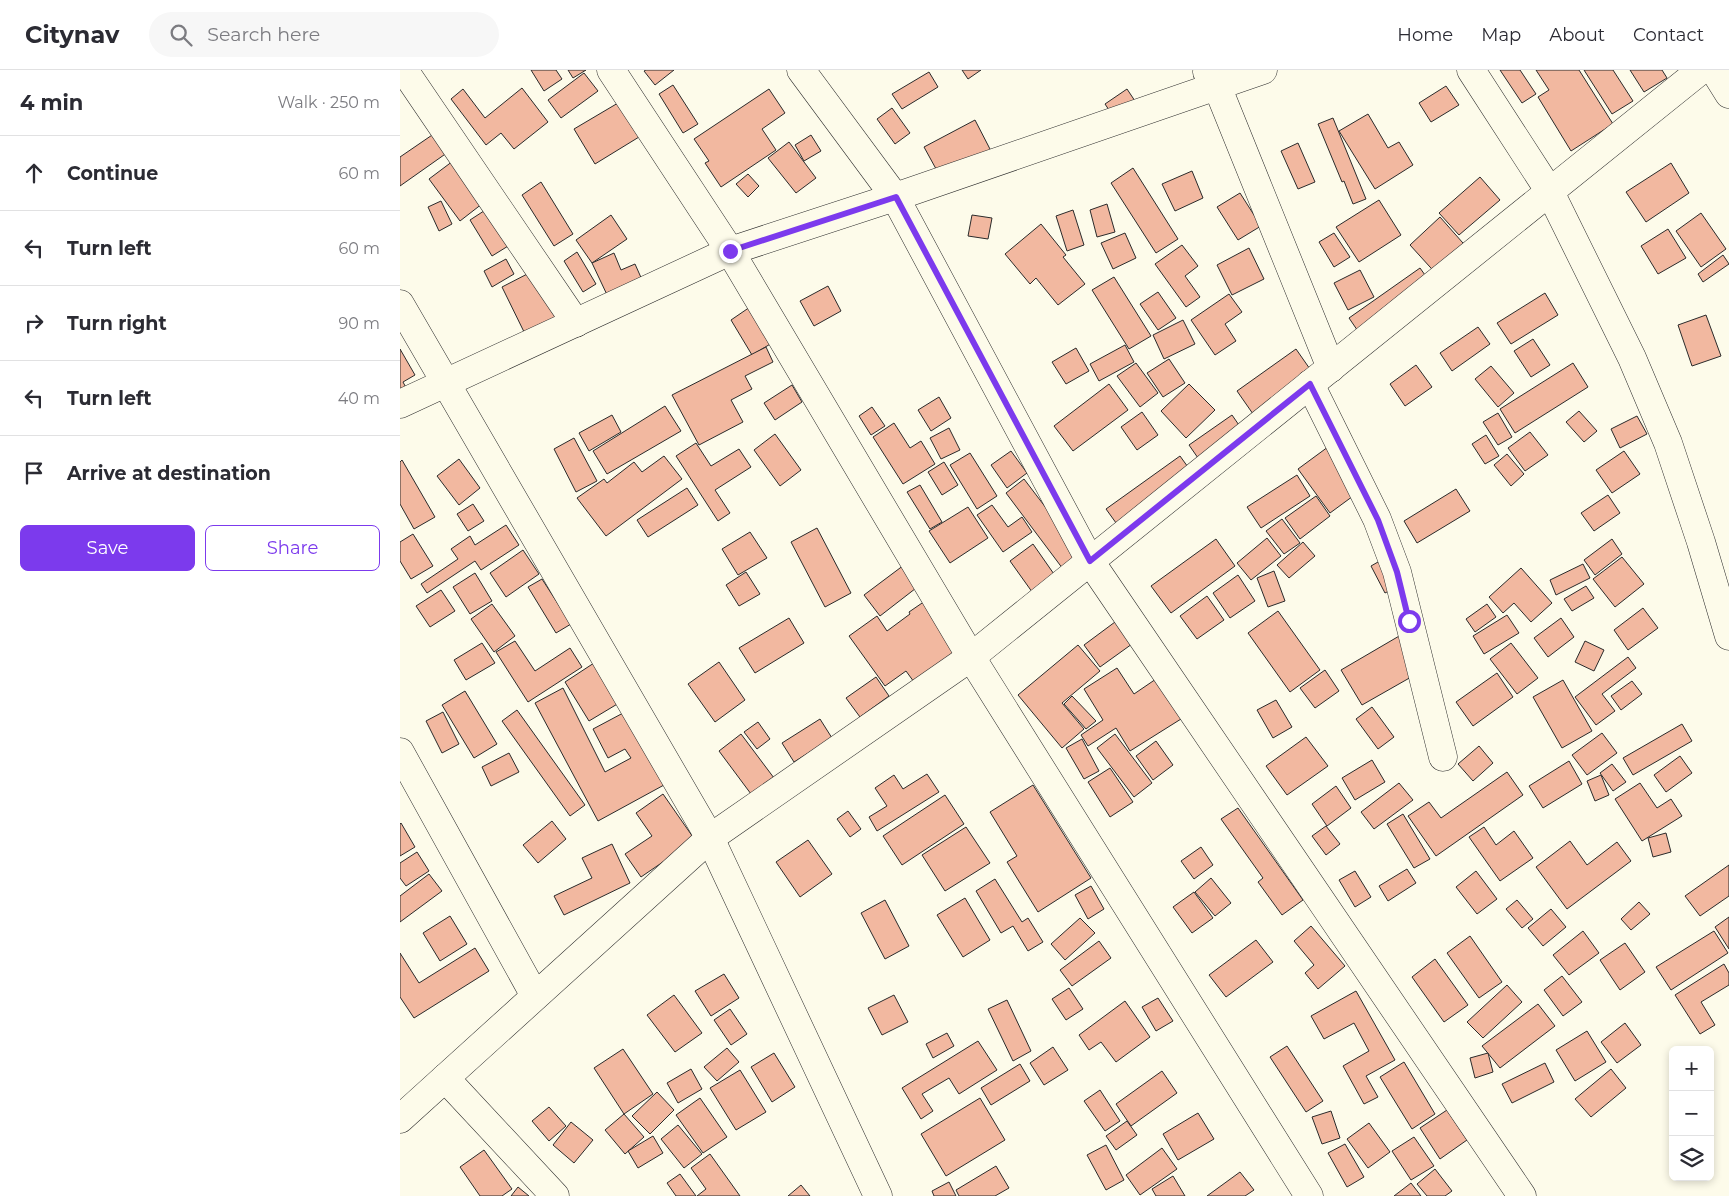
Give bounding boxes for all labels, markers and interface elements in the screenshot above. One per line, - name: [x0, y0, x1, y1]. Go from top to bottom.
- search box: [149, 12, 499, 57]
- text: Citynav: [25, 20, 119, 49]
- icon: search: [167, 21, 195, 49]
- text: Search here: [207, 23, 320, 46]
- text: Home: [1397, 24, 1453, 46]
- text: Map: [1481, 24, 1521, 46]
- text: About: [1549, 24, 1605, 46]
- text: Contact: [1633, 24, 1704, 46]
- text: 4 min: [20, 90, 83, 115]
- text: Walk · 250 m: [277, 93, 380, 112]
- icon: ahead: [20, 159, 48, 187]
- text: Continue: [67, 162, 158, 185]
- text: 60 m: [338, 164, 380, 183]
- icon: left: [20, 234, 48, 262]
- text: Turn left: [67, 237, 152, 260]
- text: 60 m: [338, 239, 380, 258]
- route end: [719, 240, 742, 263]
- icon: right: [20, 309, 48, 337]
- text: Turn right: [67, 312, 167, 335]
- text: 90 m: [338, 314, 380, 333]
- icon: left: [20, 384, 48, 412]
- text: Turn left: [67, 387, 152, 410]
- text: 40 m: [338, 389, 380, 408]
- icon: arrive: [20, 459, 48, 487]
- text: Arrive at destination: [67, 462, 271, 485]
- button: Save: [20, 525, 195, 571]
- button: Share: [205, 525, 380, 571]
- route start: [1398, 610, 1421, 633]
- map controls: [1669, 1046, 1714, 1181]
- button: +: [1669, 1046, 1714, 1091]
- button: −: [1669, 1091, 1714, 1136]
- button: layers: [1669, 1136, 1714, 1181]

